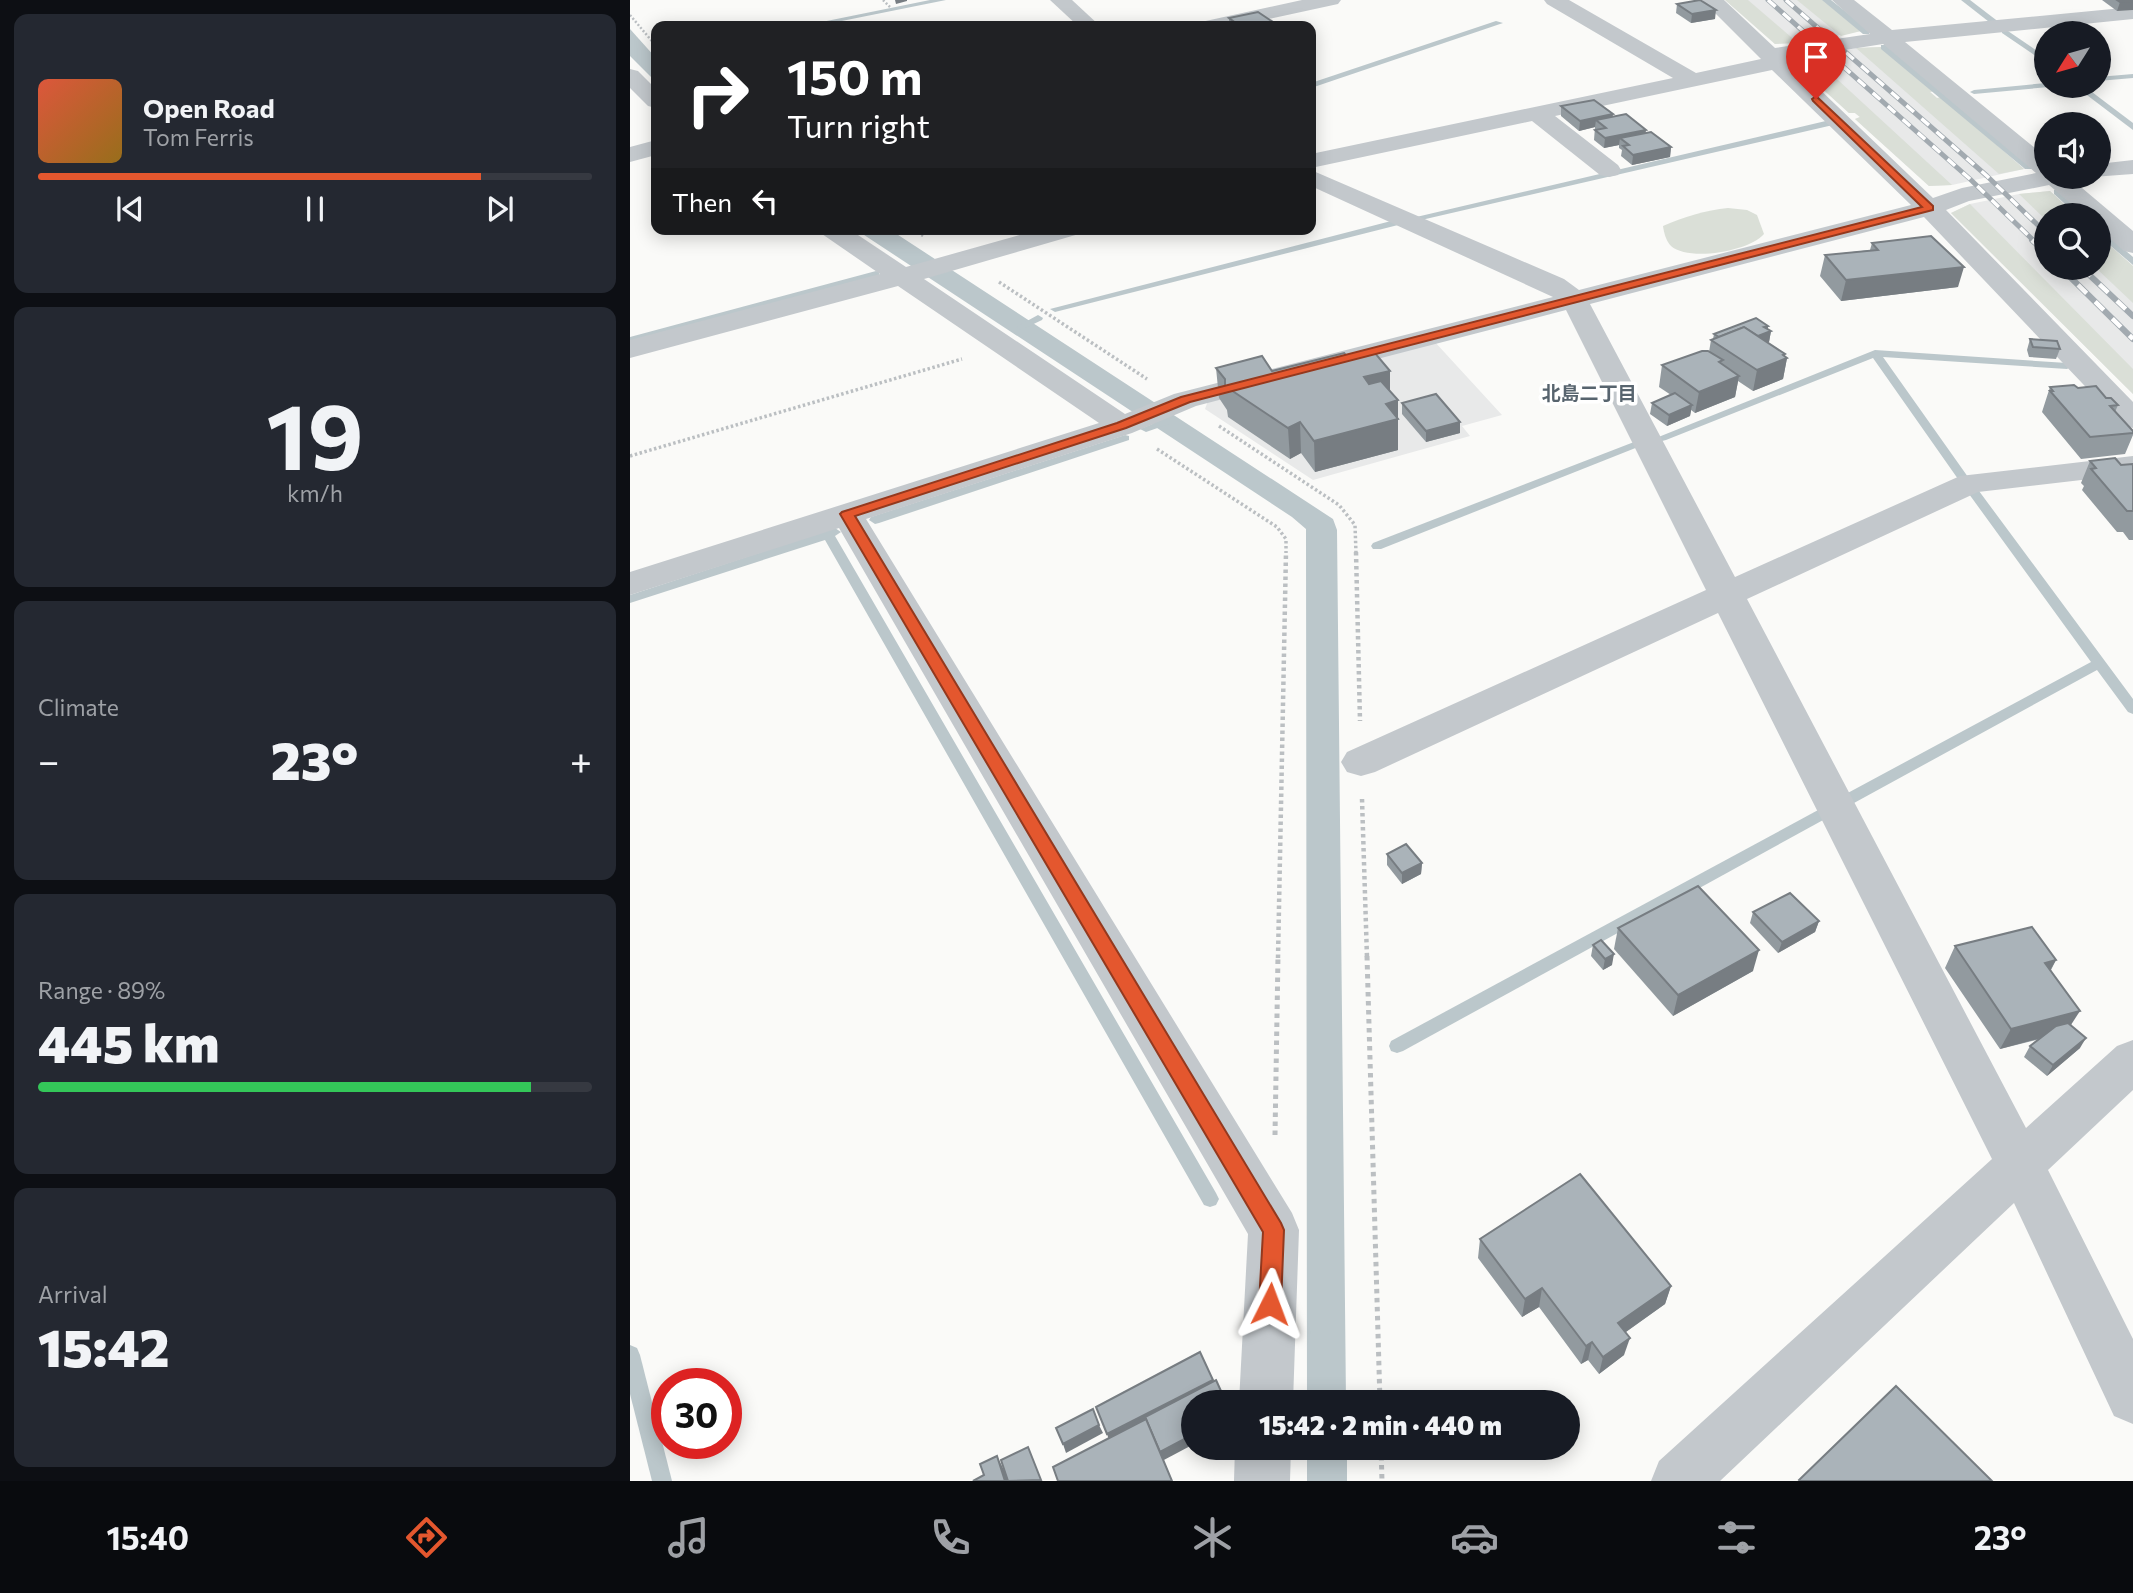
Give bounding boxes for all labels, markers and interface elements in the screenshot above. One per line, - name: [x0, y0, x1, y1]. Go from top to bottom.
- north arrow: [2034, 21, 2110, 98]
- map controls: [2034, 21, 2111, 280]
- pin: [1786, 27, 1846, 99]
- icon: arrive: [1797, 38, 1835, 76]
- text: 150 m: [787, 45, 922, 105]
- icon: right: [672, 49, 763, 140]
- text: Open Road: [143, 92, 275, 123]
- text: Turn right: [787, 105, 930, 145]
- button: sound: [2034, 112, 2111, 189]
- text: Tom Ferris: [143, 123, 254, 151]
- icon: left: [746, 182, 784, 220]
- text: Then: [672, 186, 732, 217]
- icon: previous: [111, 190, 149, 228]
- icon: pause: [296, 190, 334, 228]
- icon: next: [481, 190, 519, 228]
- button: search: [2034, 203, 2111, 280]
- text: 19: [266, 377, 364, 489]
- district label: 北島二丁目: [1541, 381, 1637, 404]
- text: km/h: [287, 479, 343, 507]
- text: Climate: [38, 693, 119, 721]
- text: 23°: [271, 727, 358, 791]
- text: −: [38, 736, 60, 783]
- text: +: [570, 736, 592, 783]
- text: Range · 89%: [38, 976, 165, 1004]
- text: 445 km: [38, 1010, 219, 1074]
- position arrow: [1233, 1267, 1307, 1341]
- text: Arrival: [38, 1280, 108, 1308]
- text: 15:42: [38, 1314, 170, 1378]
- speed limit sign: 30: [651, 1368, 742, 1459]
- text: 15:42 · 2 min · 440 m: [1259, 1409, 1502, 1440]
- icon: directions: [402, 1513, 451, 1562]
- icon: music: [664, 1513, 713, 1562]
- icon: phone: [926, 1513, 975, 1562]
- icon: climate: [1188, 1513, 1237, 1562]
- icon: car: [1450, 1513, 1499, 1562]
- icon: filters: [1712, 1513, 1761, 1562]
- text: 15:40: [106, 1517, 189, 1557]
- text: 23°: [1974, 1517, 2026, 1557]

